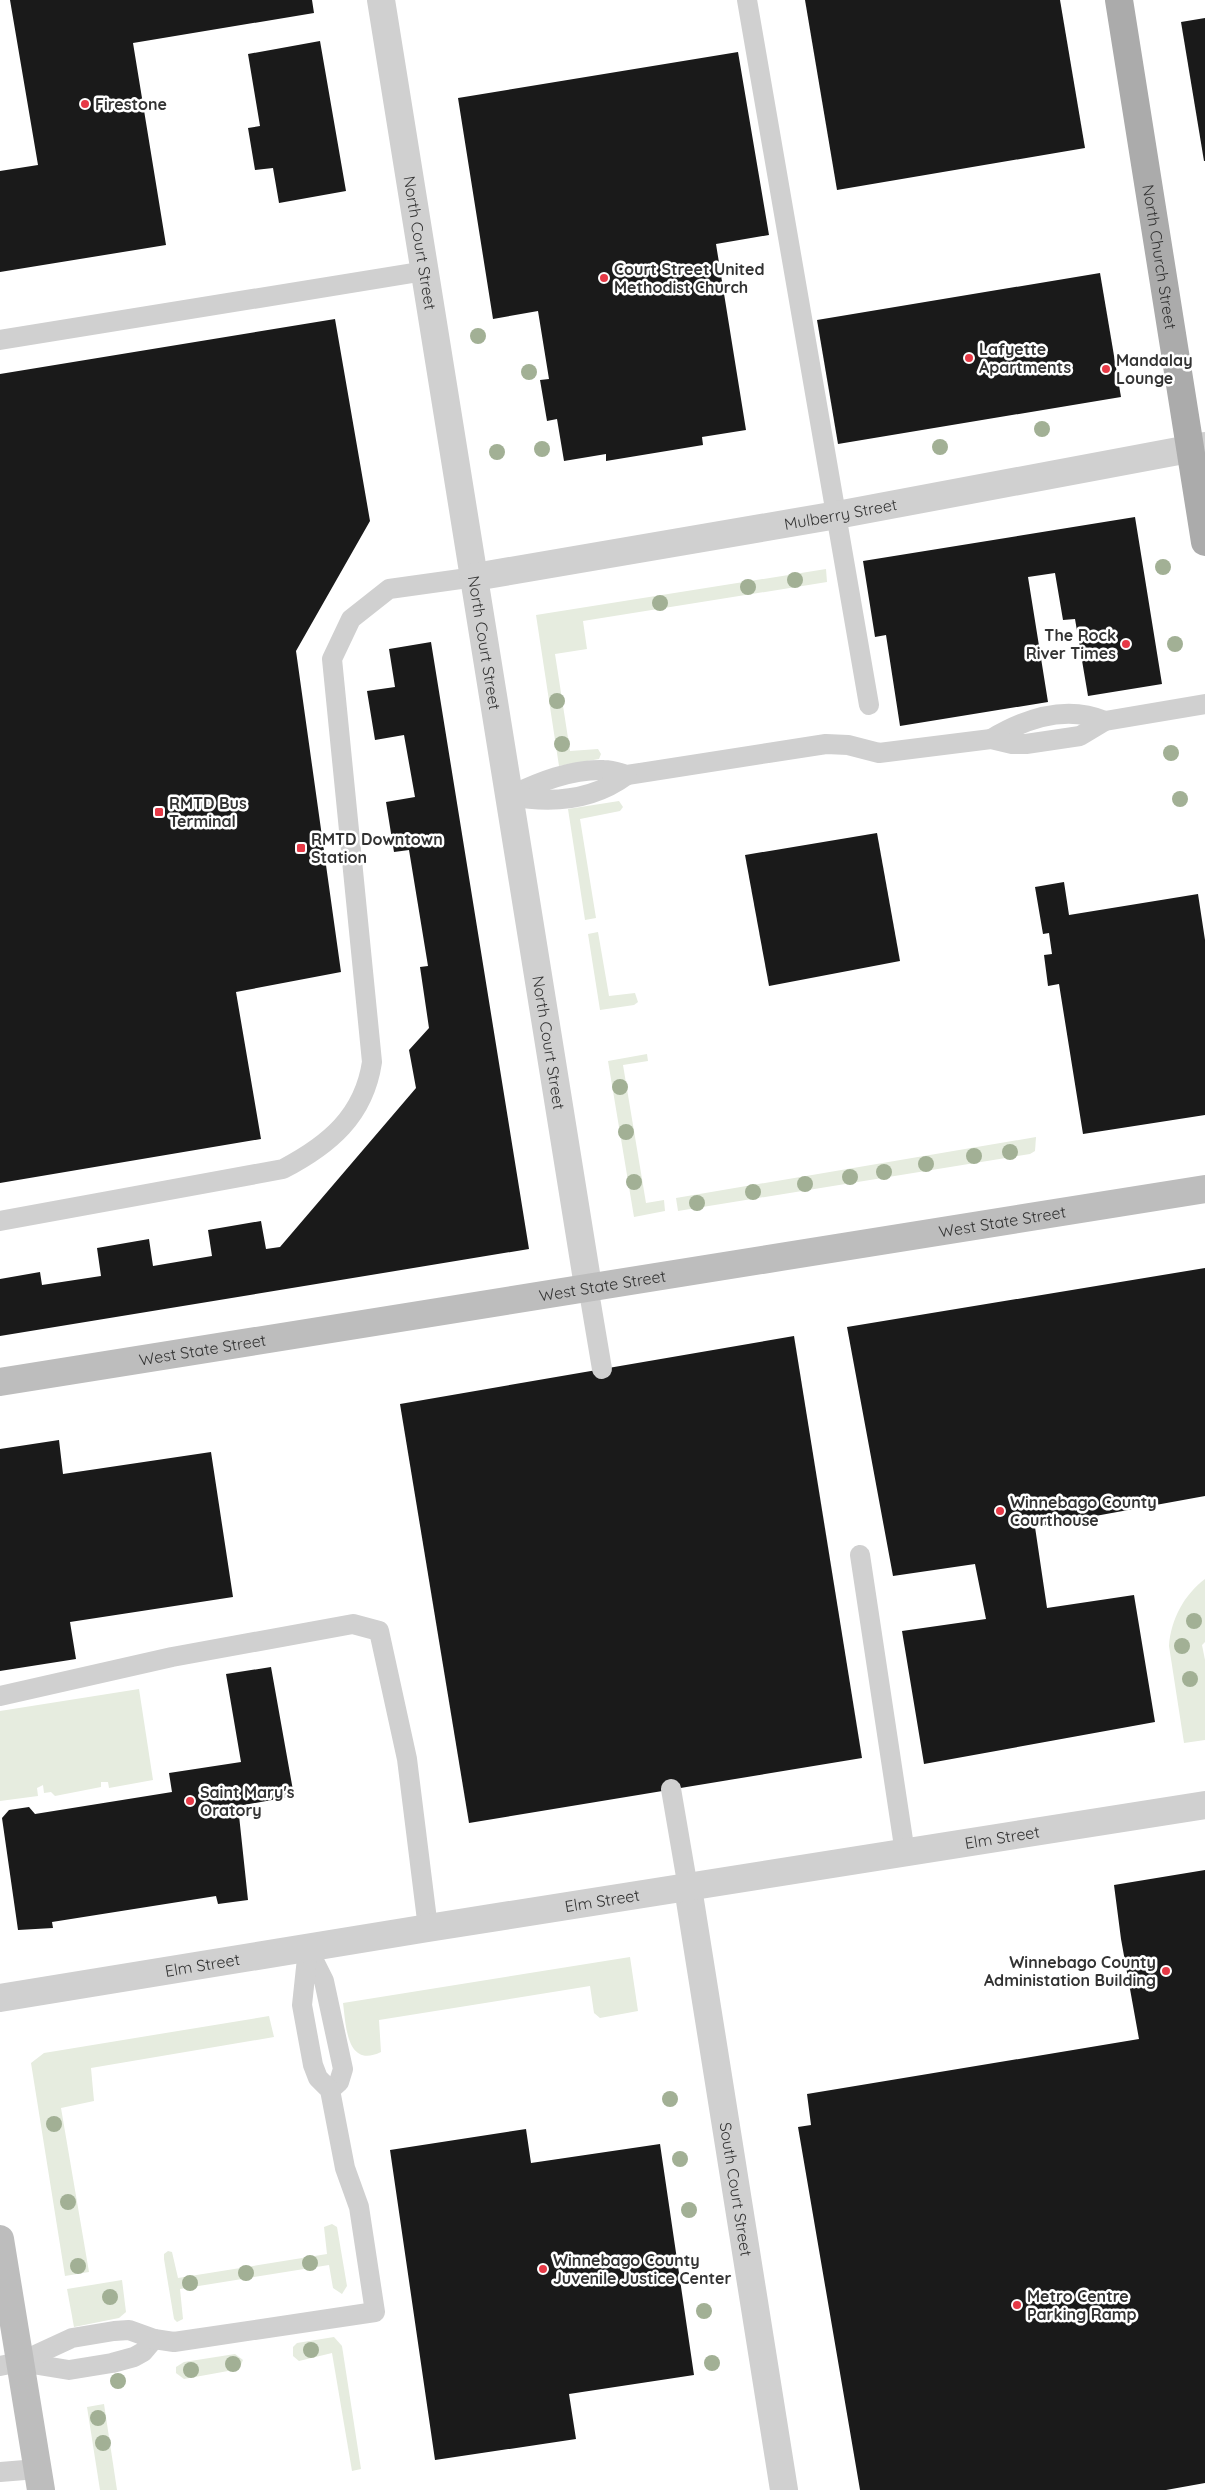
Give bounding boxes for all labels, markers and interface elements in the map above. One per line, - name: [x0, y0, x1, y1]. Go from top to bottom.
- place label: Firestone: [95, 94, 167, 114]
- marker: Firestone: [79, 98, 91, 110]
- street label: North Court Street: [399, 174, 441, 311]
- street label: North Church Street: [1138, 183, 1181, 331]
- place label: Court Street United Methodist Church: [614, 259, 765, 297]
- marker: Court Street United Methodist Church: [598, 272, 610, 284]
- place label: Lafyette Apartments: [979, 339, 1071, 377]
- place label: Mandalay Lounge: [1116, 350, 1193, 388]
- marker: Lafyette Apartments: [963, 352, 975, 364]
- marker: Mandalay Lounge: [1100, 363, 1112, 375]
- street label: Mulberry Street: [783, 494, 899, 534]
- street label: North Court Street: [464, 574, 505, 711]
- place label: The Rock River Times: [1026, 625, 1116, 663]
- marker: The Rock River Times: [1120, 638, 1132, 650]
- place label: RMTD Bus Terminal: [169, 793, 247, 831]
- marker: RMTD Bus Terminal: [153, 806, 165, 818]
- place label: RMTD Downtown Station: [311, 829, 443, 867]
- marker: RMTD Downtown Station: [295, 842, 307, 854]
- street label: North Court Street: [528, 974, 569, 1111]
- street label: West State Street: [937, 1201, 1067, 1241]
- street label: West State Street: [537, 1266, 667, 1306]
- street label: West State Street: [137, 1330, 267, 1370]
- place label: Winnebago County Courthouse: [1010, 1492, 1157, 1530]
- marker: Winnebago County Courthouse: [994, 1505, 1006, 1517]
- place label: Saint Mary's Oratory: [200, 1782, 295, 1820]
- marker: Saint Mary's Oratory: [184, 1795, 196, 1807]
- street label: Elm Street: [963, 1821, 1041, 1853]
- street label: Elm Street: [563, 1885, 641, 1916]
- street label: Elm Street: [163, 1949, 241, 1981]
- place label: Winnebago County Administation Building: [984, 1952, 1156, 1990]
- marker: Winnebago County Administation Building: [1160, 1965, 1172, 1977]
- street label: South Court Street: [715, 2121, 757, 2258]
- place label: Winnebago County Juvenile Justice Center: [553, 2250, 731, 2288]
- marker: Winnebago County Juvenile Justice Center: [537, 2263, 549, 2275]
- place label: Metro Centre Parking Ramp: [1027, 2286, 1137, 2324]
- marker: Metro Centre Parking Ramp: [1011, 2299, 1023, 2311]

